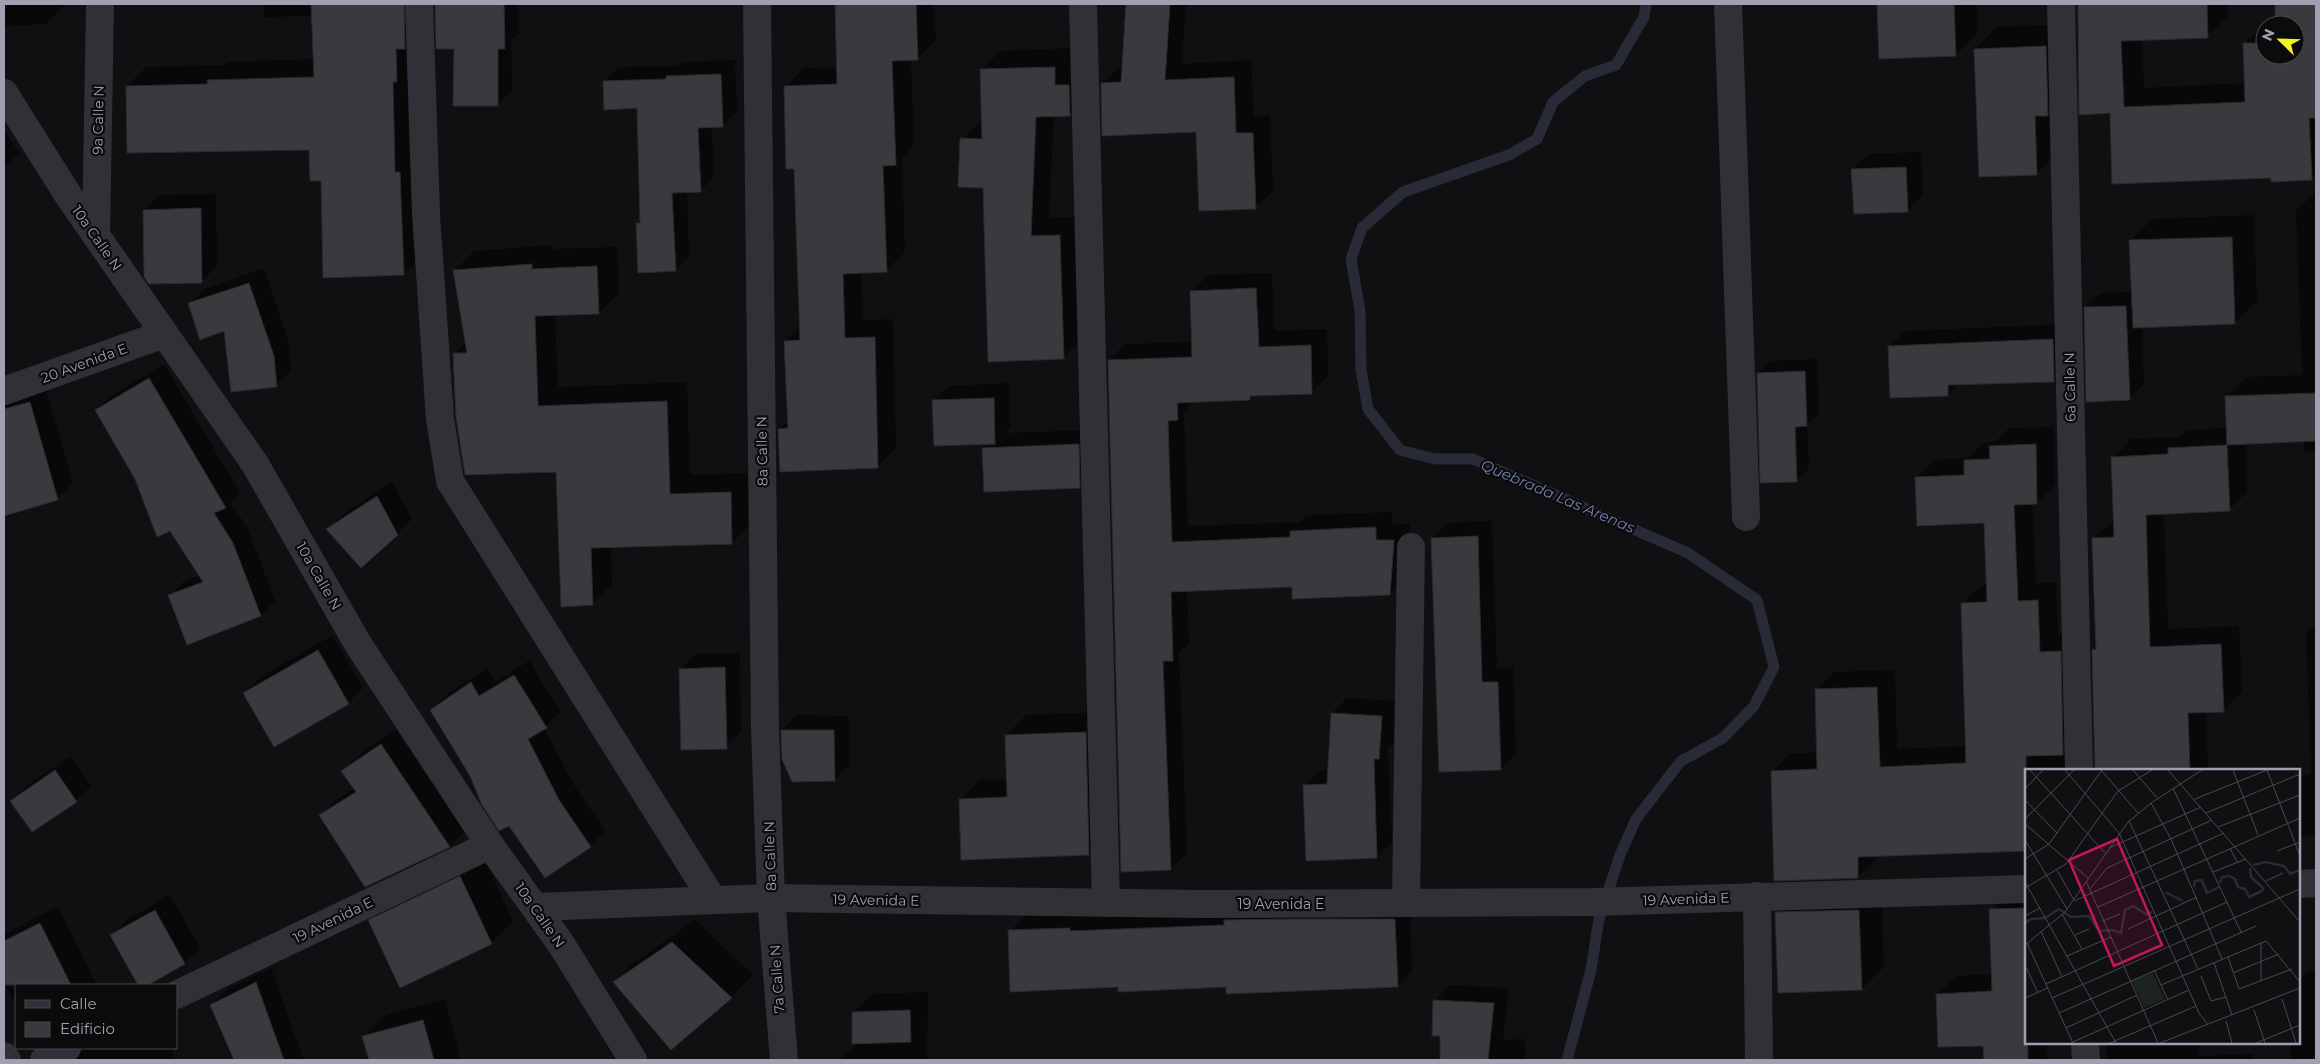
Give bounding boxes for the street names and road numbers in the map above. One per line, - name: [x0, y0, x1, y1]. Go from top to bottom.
- street label: 9a Calle N: [88, 85, 108, 155]
- street label: 10a Calle N: [68, 202, 126, 274]
- street label: 20 Avenida E: [38, 339, 130, 387]
- street label: 6a Calle N: [2060, 352, 2080, 422]
- street label: 8a Calle N: [752, 416, 772, 486]
- street label: 10a Calle N: [292, 539, 346, 613]
- street label: 8a Calle N: [760, 821, 780, 891]
- street label: 10a Calle N: [511, 879, 569, 951]
- street label: 19 Avenida E: [1642, 888, 1730, 910]
- street label: 19 Avenida E: [832, 890, 920, 910]
- street label: 19 Avenida E: [290, 893, 376, 947]
- street label: 19 Avenida E: [1238, 895, 1324, 913]
- street label: 7a Calle N: [766, 944, 788, 1014]

